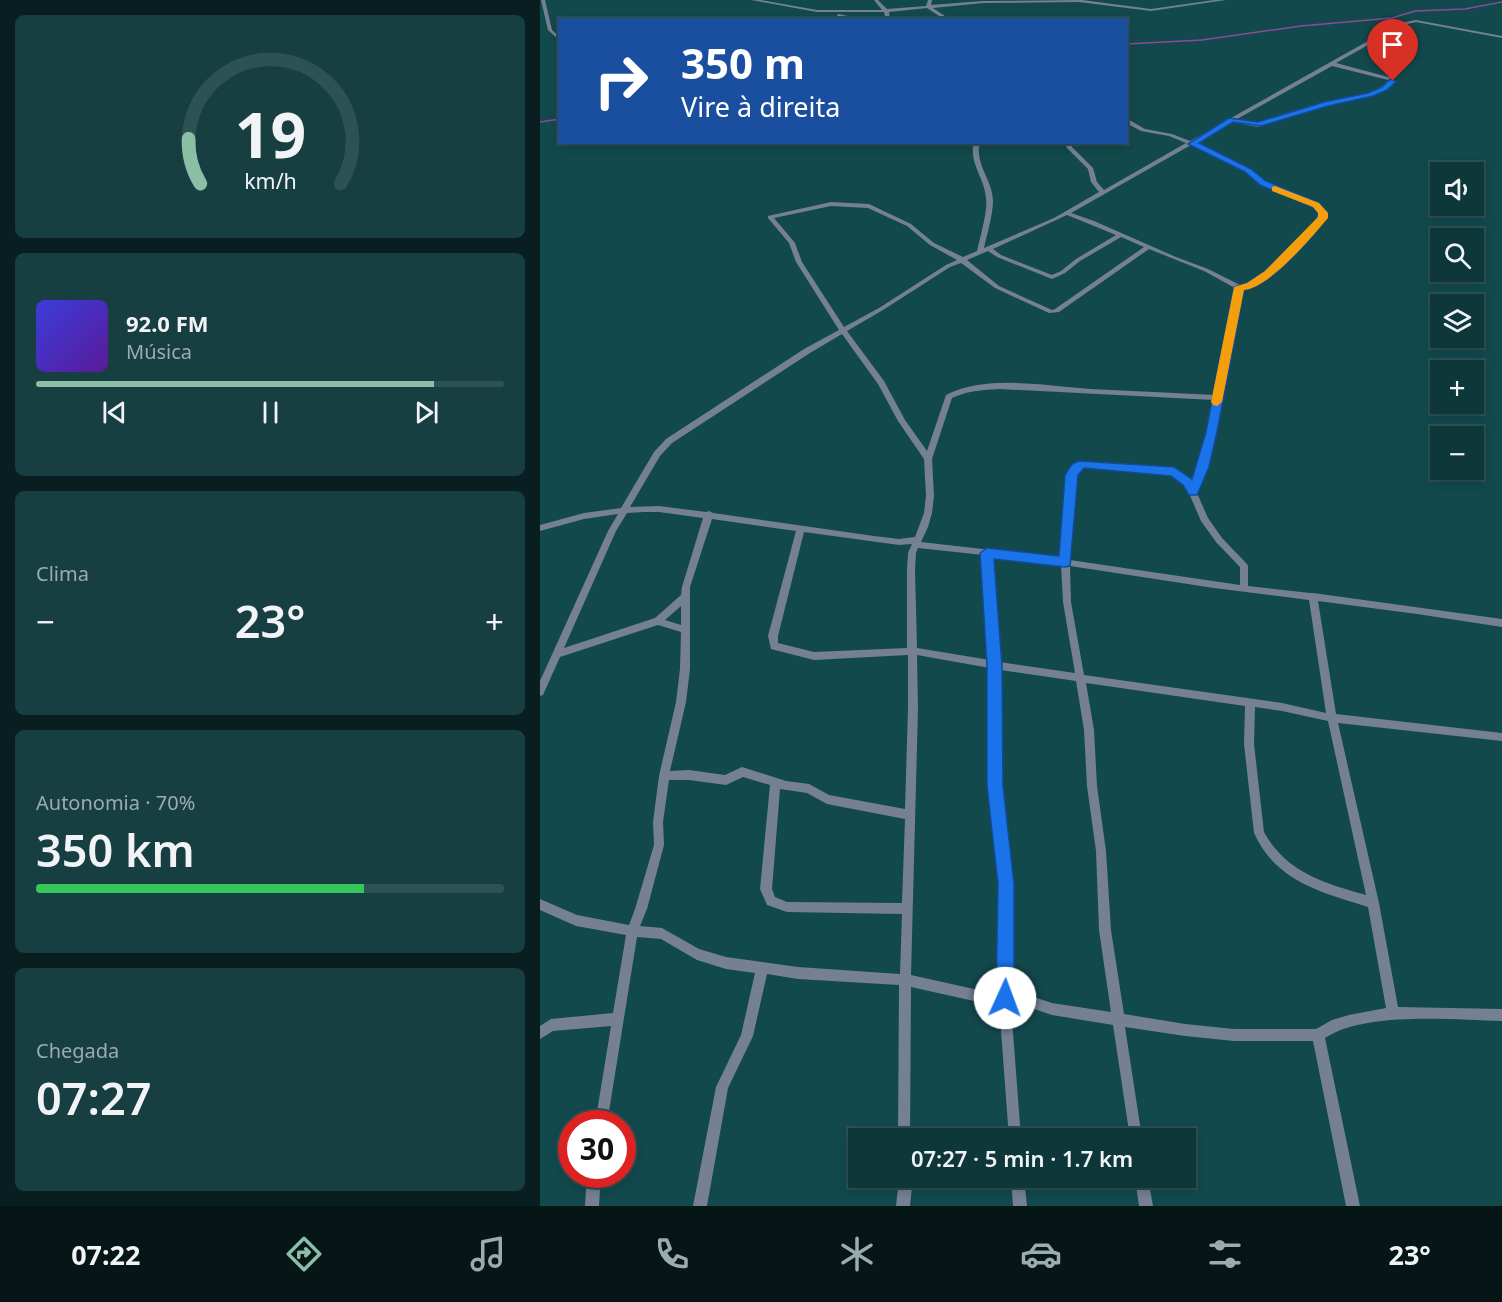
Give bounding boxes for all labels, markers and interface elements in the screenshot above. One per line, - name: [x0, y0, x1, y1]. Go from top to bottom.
- pin: [1367, 19, 1418, 81]
- icon: arrive: [1376, 28, 1409, 61]
- text: 350 m: [681, 34, 805, 91]
- icon: right: [582, 42, 660, 120]
- text: Vire à direita: [681, 88, 840, 125]
- text: 19: [234, 91, 306, 176]
- map controls: [1430, 162, 1484, 480]
- button: sound: [1430, 162, 1484, 216]
- text: km/h: [244, 166, 296, 195]
- button: search: [1430, 228, 1484, 282]
- button: layers: [1430, 294, 1484, 348]
- text: 92.0 FM: [126, 308, 208, 338]
- text: Música: [126, 338, 192, 365]
- button: +: [1430, 360, 1484, 414]
- icon: previous: [98, 396, 131, 429]
- icon: pause: [254, 396, 287, 429]
- icon: next: [410, 396, 443, 429]
- button: −: [1430, 426, 1484, 480]
- text: Clima: [36, 560, 89, 587]
- text: 23°: [235, 590, 305, 651]
- text: −: [36, 599, 55, 644]
- text: +: [485, 599, 504, 644]
- text: Autonomia · 70%: [36, 789, 195, 816]
- text: 350 km: [36, 819, 195, 880]
- position arrow: [973, 966, 1037, 1030]
- text: Chegada: [36, 1037, 119, 1064]
- text: 07:27: [36, 1067, 151, 1128]
- speed limit sign: 30: [558, 1110, 636, 1188]
- text: 07:27 · 5 min · 1.7 km: [911, 1143, 1133, 1173]
- icon: directions: [283, 1233, 325, 1275]
- icon: music: [467, 1233, 509, 1275]
- icon: phone: [651, 1233, 693, 1275]
- icon: climate: [836, 1233, 878, 1275]
- icon: car: [1020, 1233, 1062, 1275]
- icon: filters: [1204, 1233, 1246, 1275]
- text: 07:22: [71, 1236, 141, 1273]
- text: 23°: [1388, 1236, 1431, 1273]

